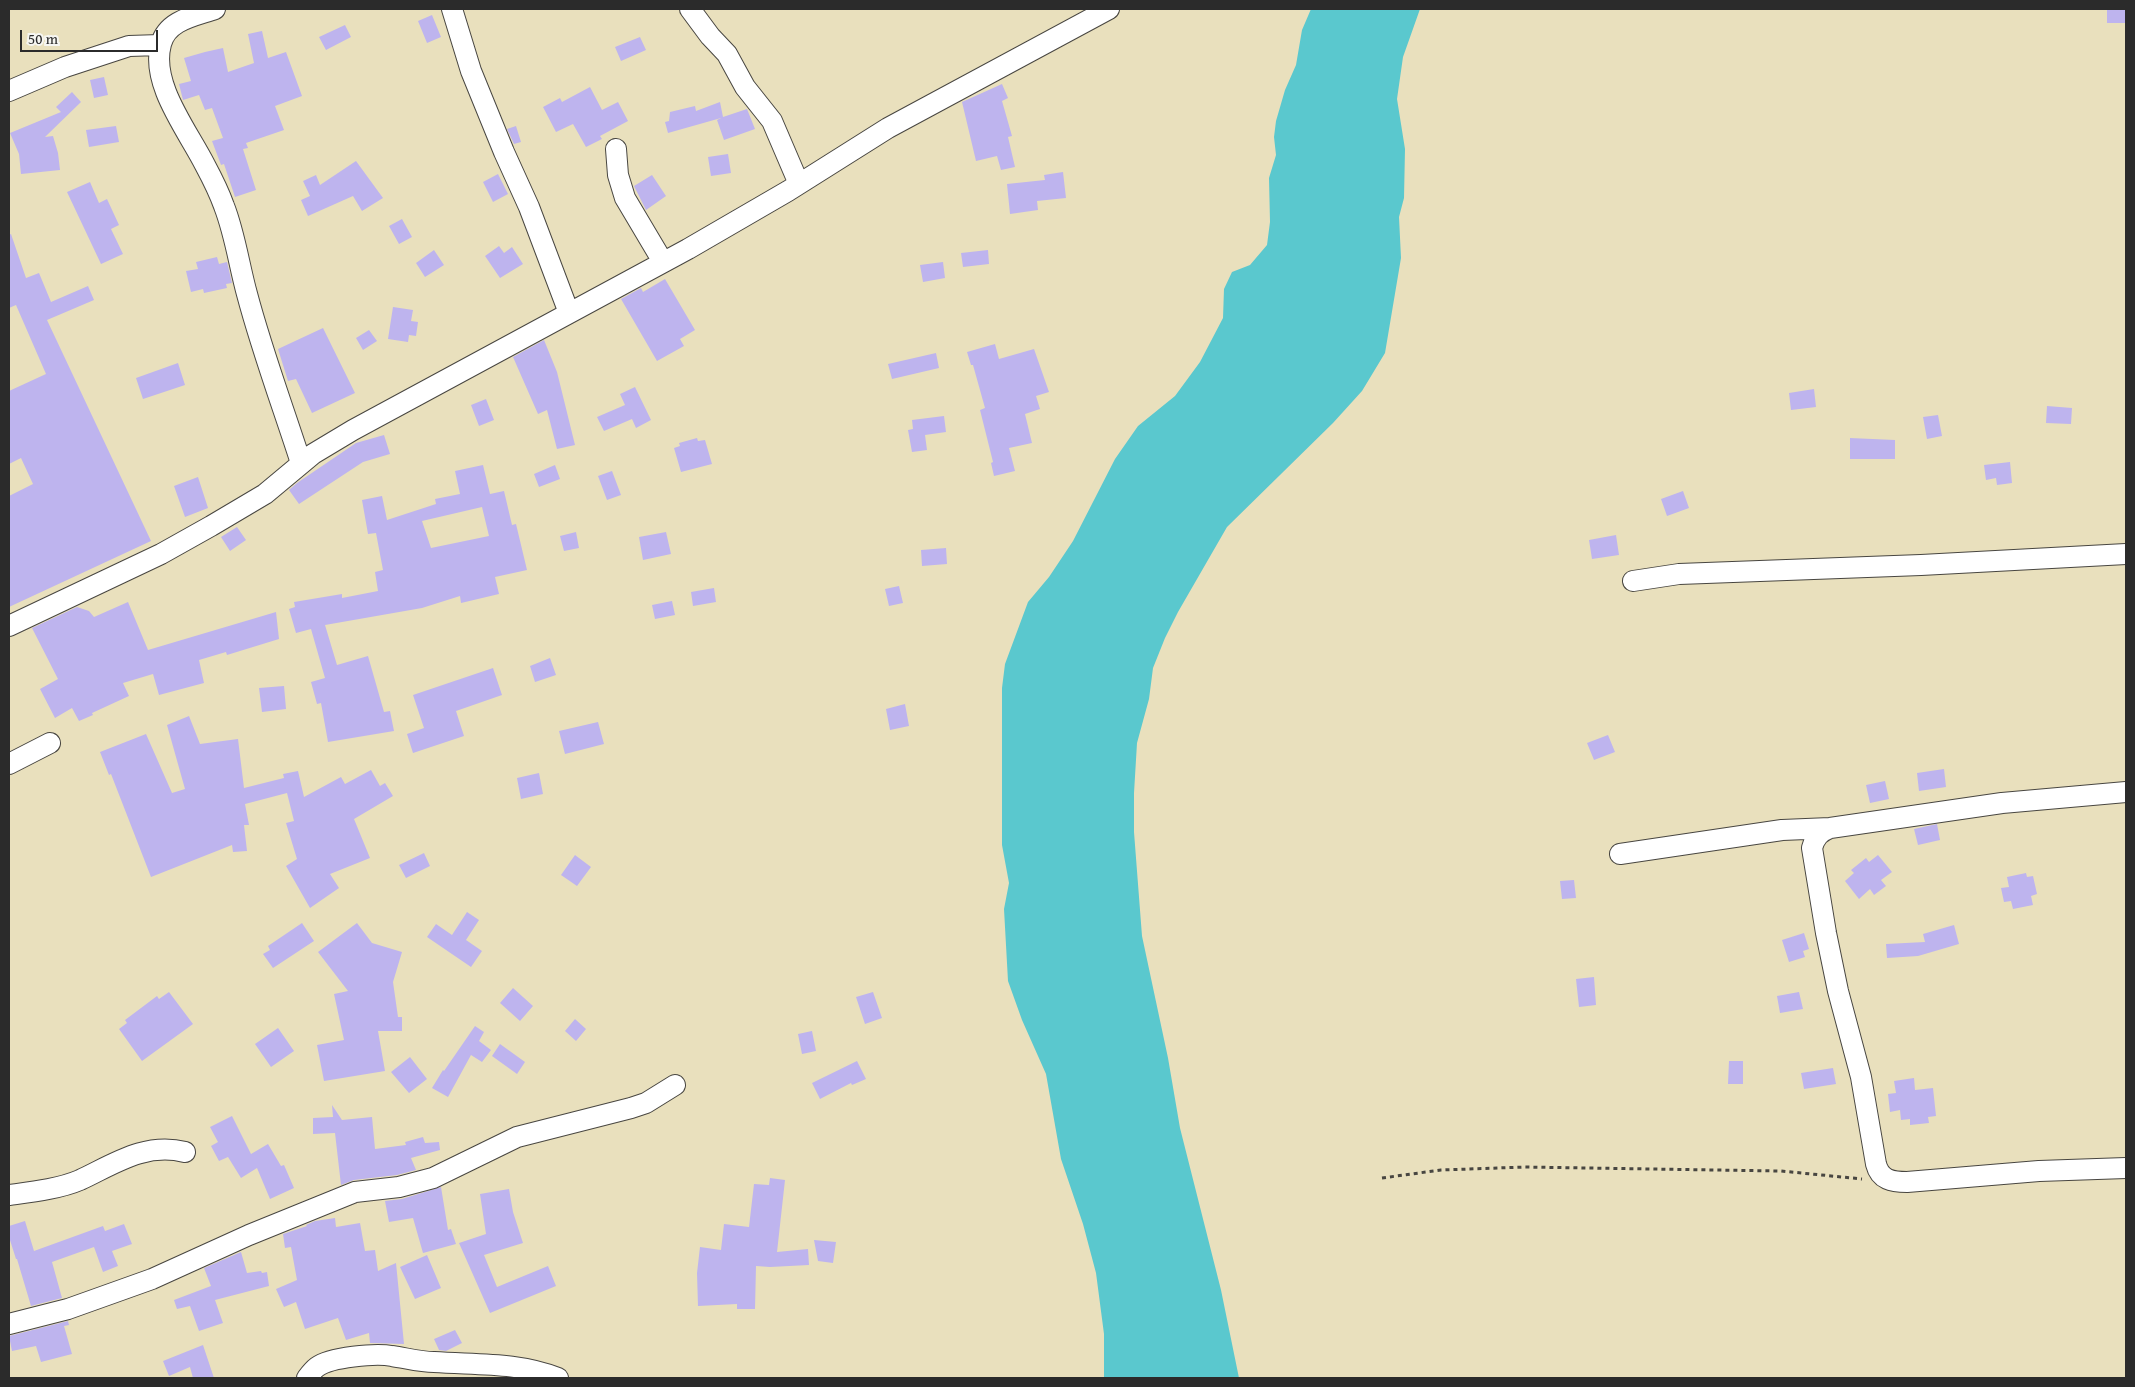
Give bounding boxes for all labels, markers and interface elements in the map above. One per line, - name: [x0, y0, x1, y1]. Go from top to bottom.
- scale bar: [22, 20, 160, 52]
- text: 50 m: [28, 28, 58, 49]

